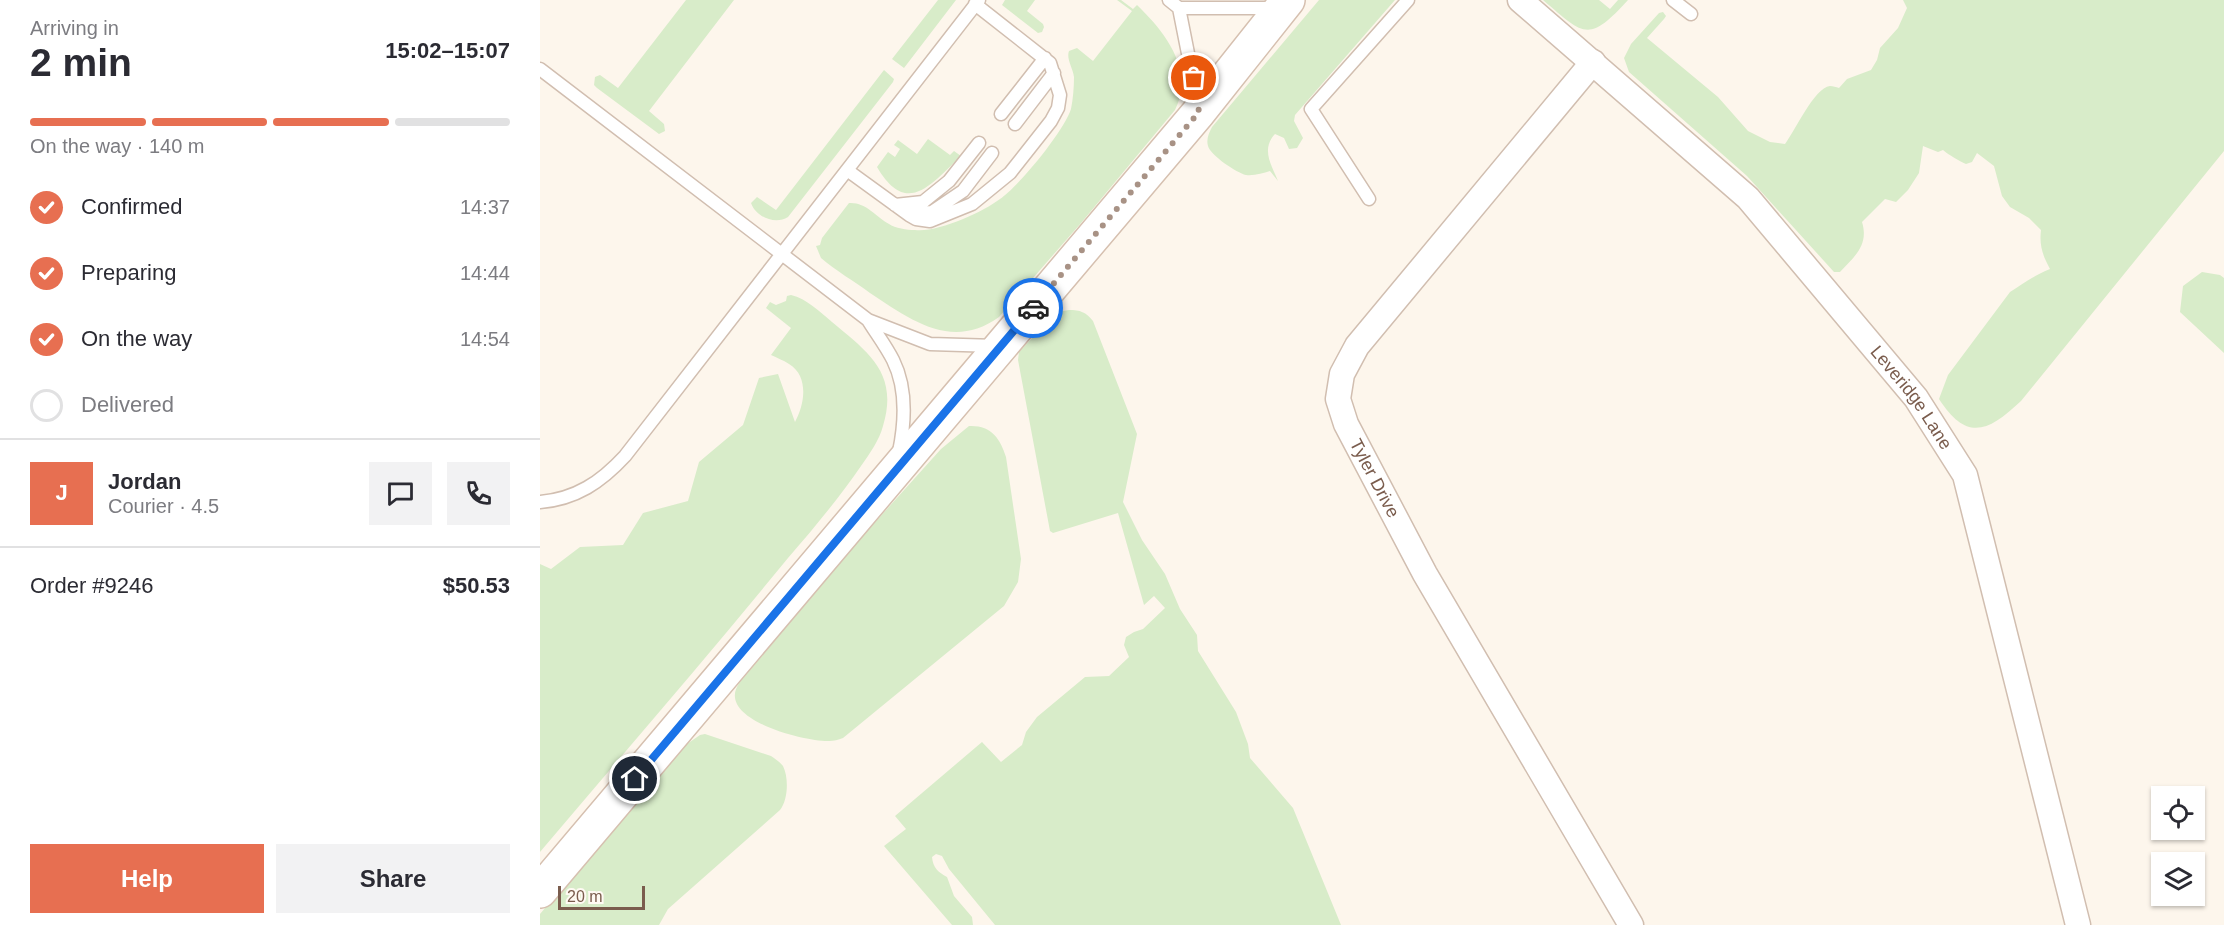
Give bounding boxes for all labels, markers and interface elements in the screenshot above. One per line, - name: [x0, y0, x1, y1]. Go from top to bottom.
- text: Arriving in: [30, 17, 119, 39]
- text: 15:02–15:07: [385, 38, 510, 63]
- text: 2 min: [30, 41, 132, 84]
- pin: [1168, 52, 1219, 103]
- icon: bag: [1177, 61, 1210, 94]
- text: On the way · 140 m: [30, 135, 205, 157]
- icon: check: [30, 191, 63, 224]
- text: Confirmed: [81, 194, 182, 219]
- text: 14:37: [460, 196, 510, 218]
- icon: check: [30, 257, 63, 290]
- text: Preparing: [81, 260, 176, 285]
- text: 14:44: [460, 262, 510, 284]
- courier: [1003, 278, 1063, 338]
- icon: car: [1017, 292, 1050, 325]
- icon: check: [30, 323, 63, 356]
- text: On the way: [81, 326, 192, 351]
- text: 14:54: [460, 328, 510, 350]
- street label: Leveridge Lane: [1866, 342, 1956, 453]
- text: Delivered: [81, 392, 174, 417]
- street label: Tyler Drive: [1346, 436, 1404, 521]
- button: chat: [369, 462, 432, 525]
- button: phone: [447, 462, 510, 525]
- text: Jordan: [108, 469, 181, 494]
- text: J: [55, 480, 68, 505]
- text: Courier · 4.5: [108, 495, 219, 517]
- text: Order #9246: [30, 573, 154, 598]
- text: $50.53: [443, 573, 510, 598]
- pin: [609, 753, 660, 804]
- icon: home: [618, 762, 651, 795]
- map controls: [2151, 786, 2205, 906]
- button: locate: [2151, 786, 2205, 840]
- button: Help: [30, 844, 264, 913]
- button: Share: [276, 844, 510, 913]
- button: layers: [2151, 852, 2205, 906]
- scale bar: [558, 883, 645, 910]
- text: 20 m: [567, 888, 603, 905]

